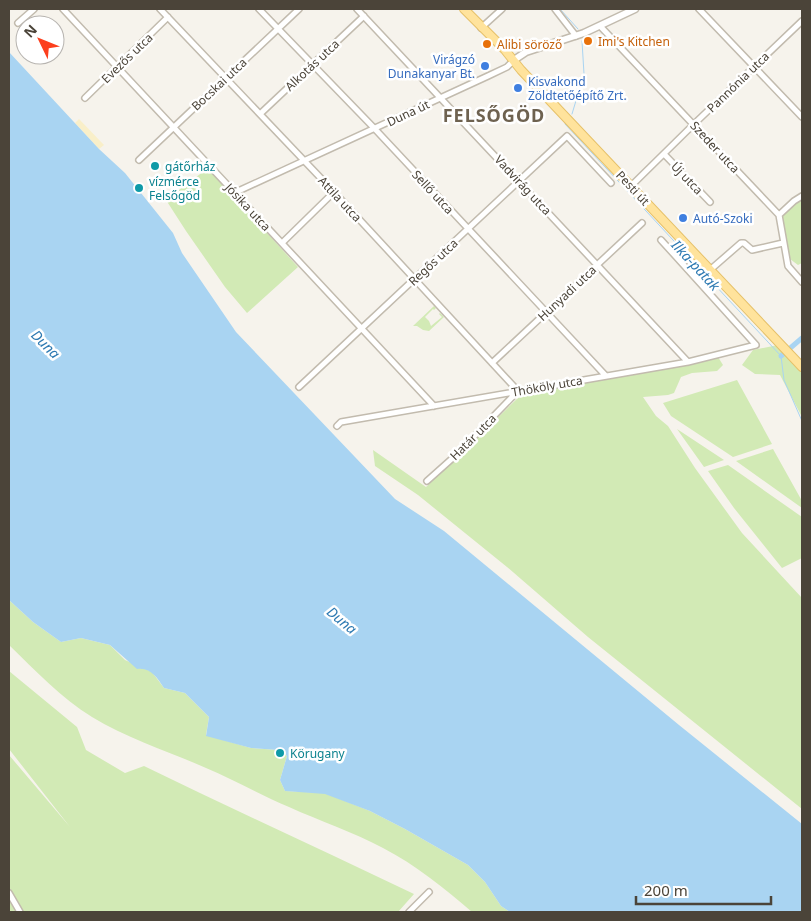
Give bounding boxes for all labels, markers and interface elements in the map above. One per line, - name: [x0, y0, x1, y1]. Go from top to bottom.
- north arrow: [15, 15, 65, 65]
- text: N: [19, 20, 41, 41]
- street label: Evezős utca: [98, 29, 156, 87]
- place label: Imi's Kitchen: [598, 33, 670, 50]
- street label: Alkotás utca: [281, 35, 343, 95]
- marker: Imi's Kitchen: [582, 35, 594, 47]
- place label: Alibi söröző: [497, 36, 562, 53]
- marker: Alibi söröző: [481, 38, 493, 50]
- street label: Pannónia utca: [703, 48, 773, 116]
- place label: Virágzó Dunakanyar Bt.: [388, 51, 475, 82]
- street label: Bocskai utca: [188, 54, 250, 114]
- marker: Virágzó Dunakanyar Bt.: [479, 60, 491, 72]
- place label: Kisvakond Zöldtetőépítő Zrt.: [528, 73, 627, 104]
- marker: Kisvakond Zöldtetőépítő Zrt.: [512, 82, 524, 94]
- street label: Duna út: [384, 95, 433, 130]
- district label: FELSŐGÖD: [443, 103, 545, 127]
- street label: Szeder utca: [686, 117, 744, 177]
- street label: Vadvirág utca: [491, 151, 555, 219]
- place label: gátőrház: [165, 158, 216, 175]
- street label: Új utca: [667, 158, 707, 198]
- marker: gátőrház: [149, 160, 161, 172]
- street label: Sellő utca: [408, 166, 458, 218]
- street label: Pesti út: [612, 167, 654, 210]
- street label: Attila utca: [314, 172, 366, 226]
- place label: vízmérce Felsőgöd: [149, 173, 200, 204]
- street label: Jósika utca: [221, 179, 275, 235]
- marker: vízmérce Felsőgöd: [133, 182, 145, 194]
- place label: Autó-Szoki: [693, 210, 753, 227]
- marker: Autó-Szoki: [677, 212, 689, 224]
- street label: Regős utca: [405, 235, 461, 289]
- water label: Ilka-patak: [667, 235, 725, 295]
- street label: Hunyadi utca: [534, 261, 600, 325]
- water label: Duna: [27, 325, 65, 363]
- street label: Thököly utca: [510, 371, 584, 401]
- street label: Határ utca: [446, 410, 500, 464]
- water label: Duna: [323, 602, 361, 638]
- place label: Körugany: [290, 745, 346, 762]
- marker: Körugany: [274, 747, 286, 759]
- scale bar: [636, 874, 771, 906]
- text: 200 m: [644, 880, 688, 900]

